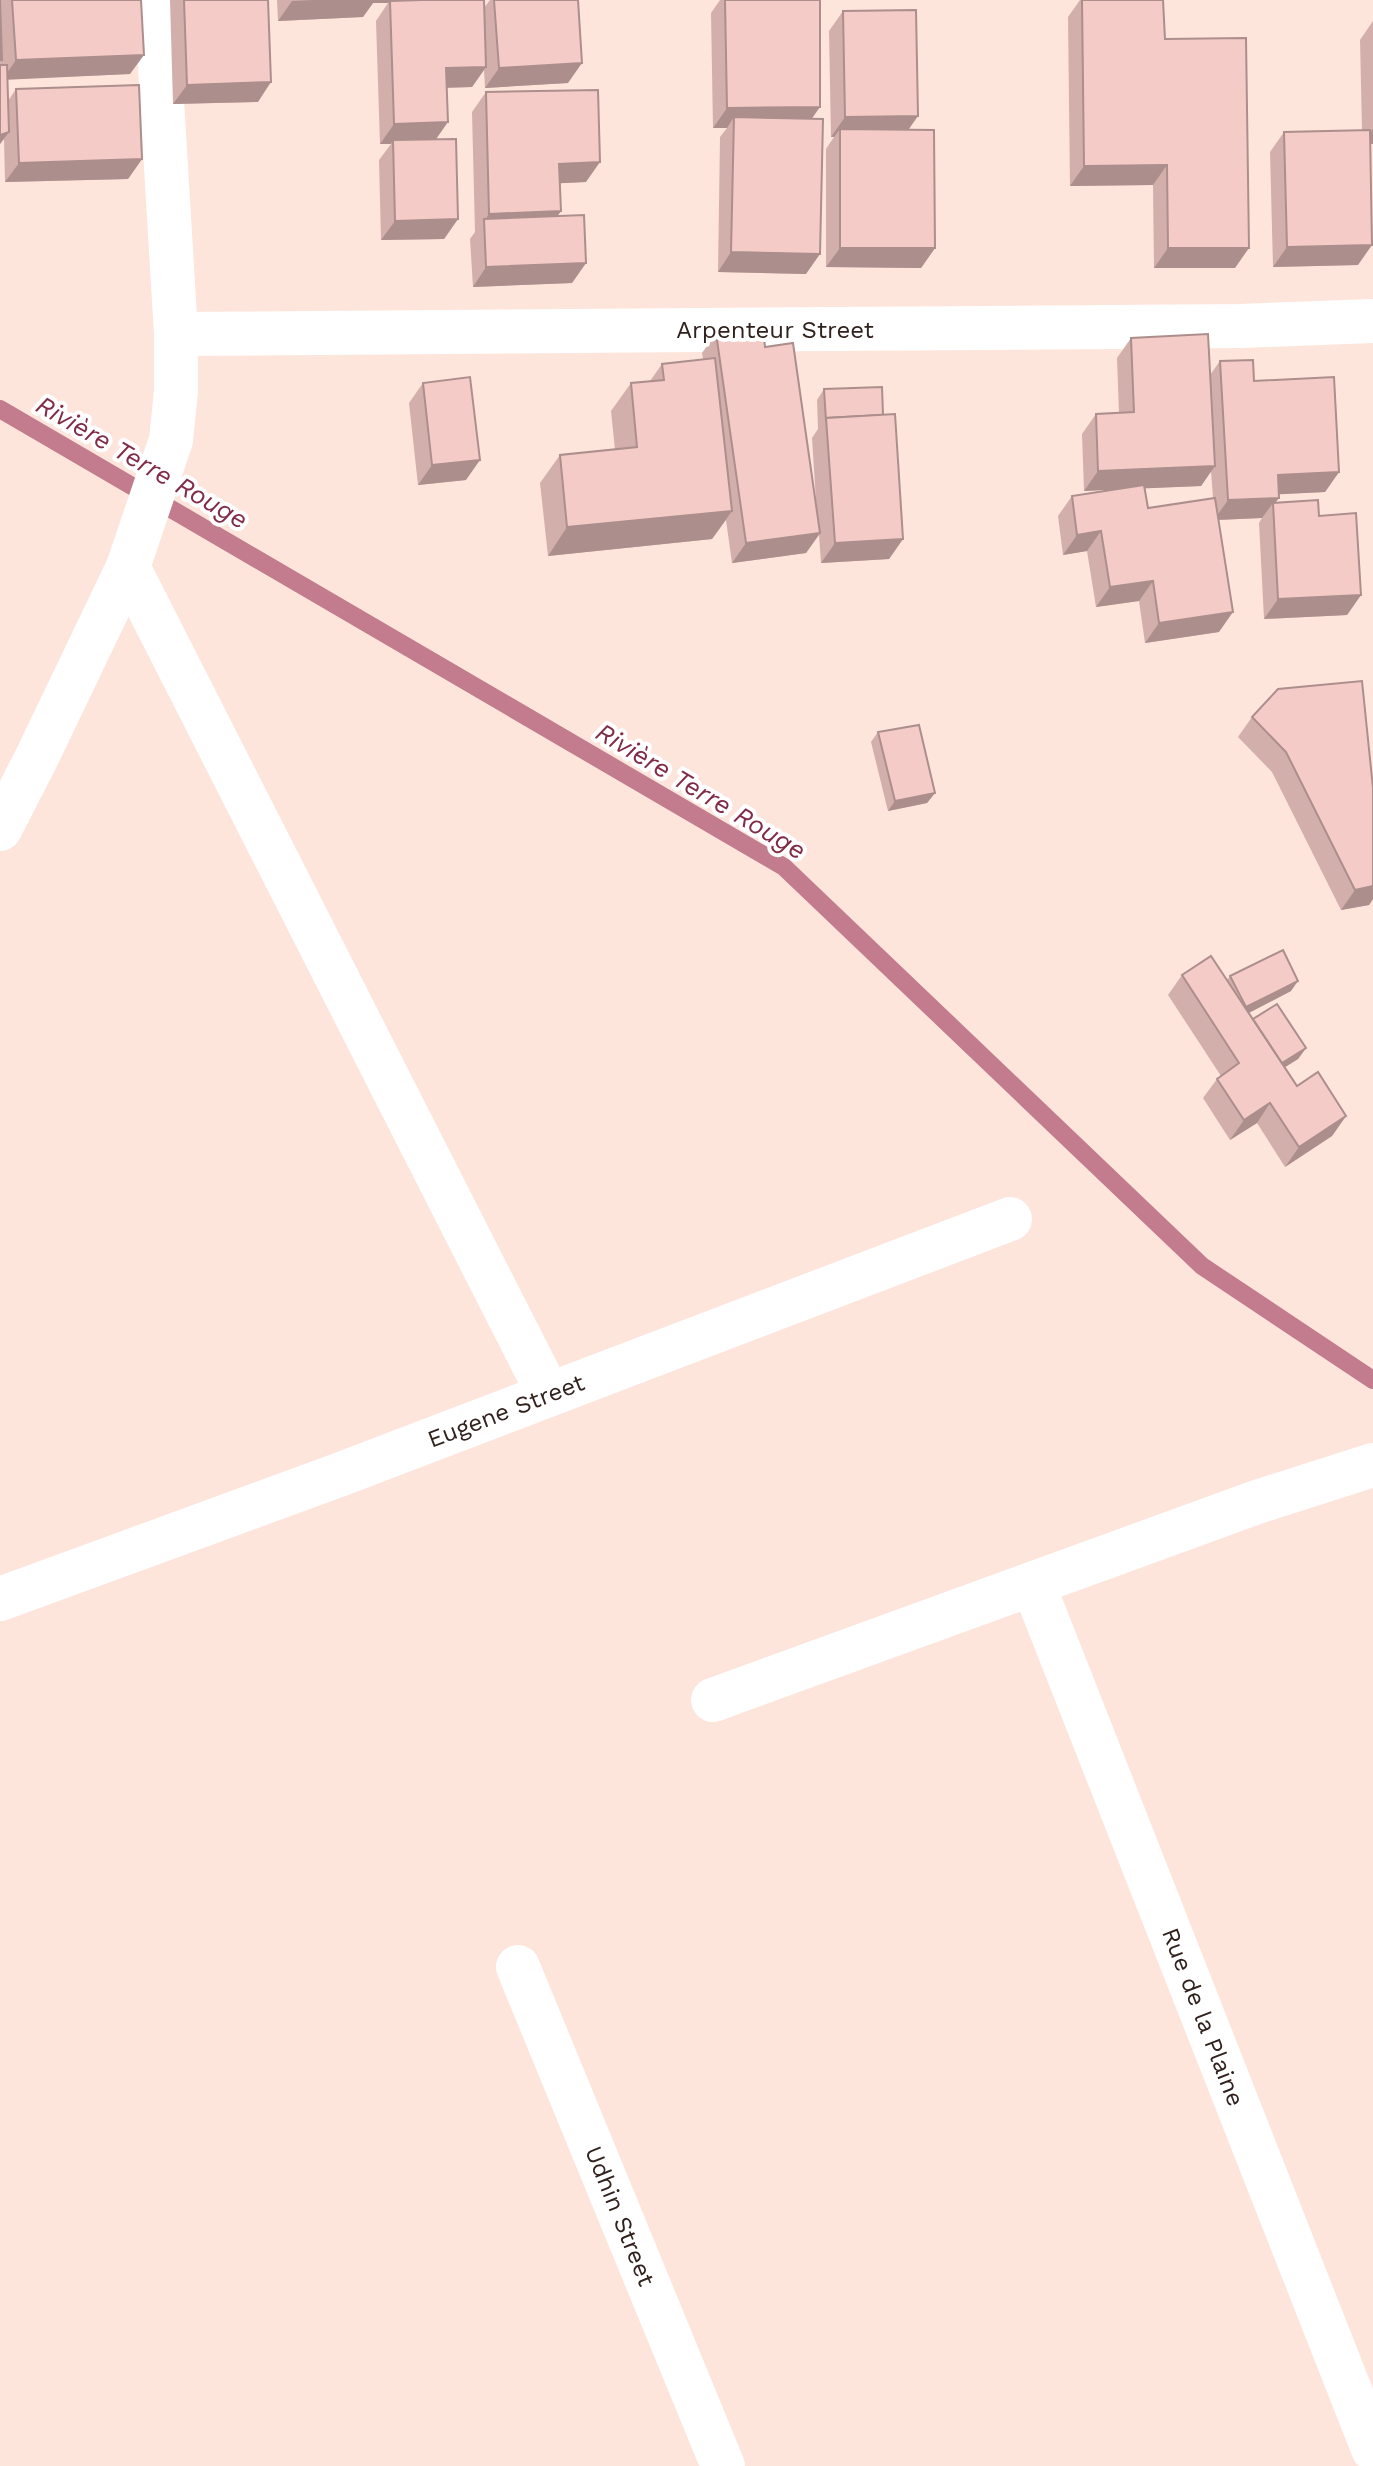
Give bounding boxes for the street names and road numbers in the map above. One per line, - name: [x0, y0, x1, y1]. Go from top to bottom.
- street label: Arpenteur Street: [676, 316, 874, 344]
- street label: Eugene Street: [424, 1368, 588, 1454]
- street label: Rue de la Plaine: [1156, 1924, 1250, 2110]
- street label: Udhin Street: [579, 2142, 661, 2290]

